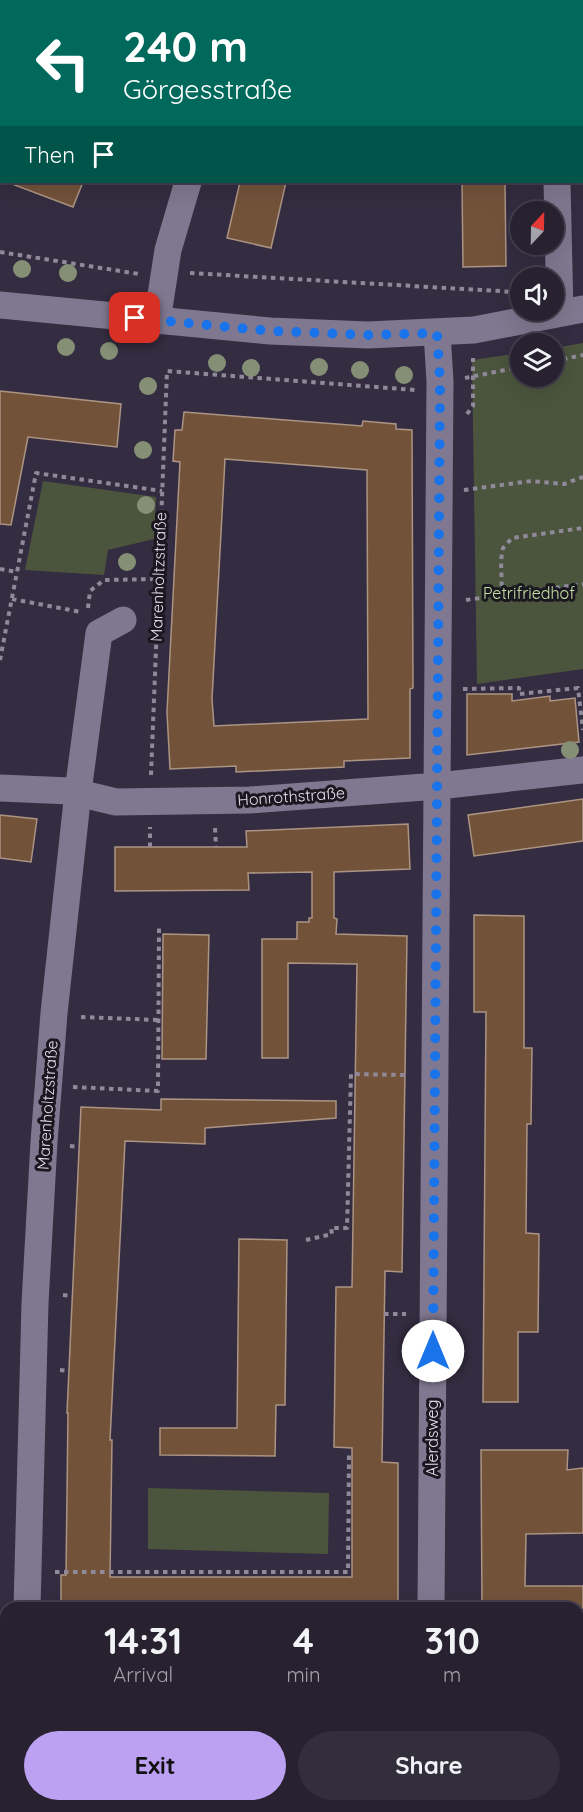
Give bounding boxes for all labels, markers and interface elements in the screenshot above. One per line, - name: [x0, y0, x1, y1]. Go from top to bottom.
- text: 240 m: [123, 20, 248, 73]
- icon: left: [24, 24, 102, 102]
- text: Görgesstraße: [123, 72, 292, 106]
- icon: arrive: [87, 138, 120, 171]
- text: Then: [24, 141, 75, 169]
- north arrow: [510, 201, 564, 255]
- map controls: [510, 201, 564, 387]
- button: sound: [510, 267, 564, 321]
- pin: [109, 292, 160, 343]
- icon: arrive: [118, 301, 151, 334]
- button: layers: [510, 333, 564, 387]
- street label: Marenholtzstraße: [146, 512, 170, 642]
- park label: Petrifriedhof: [483, 583, 575, 603]
- street label: Honrothstraße: [237, 782, 345, 810]
- street label: Marenholtzstraße: [32, 1040, 62, 1170]
- position arrow: [401, 1319, 465, 1383]
- street label: Alerdsweg: [422, 1400, 442, 1476]
- text: 14:31: [104, 1618, 182, 1663]
- text: 4: [293, 1618, 314, 1663]
- text: 310: [424, 1618, 480, 1663]
- text: Arrival: [113, 1662, 173, 1687]
- text: min: [286, 1662, 320, 1687]
- text: m: [443, 1662, 461, 1687]
- button: Exit: [24, 1731, 286, 1800]
- button: Share: [298, 1731, 560, 1800]

